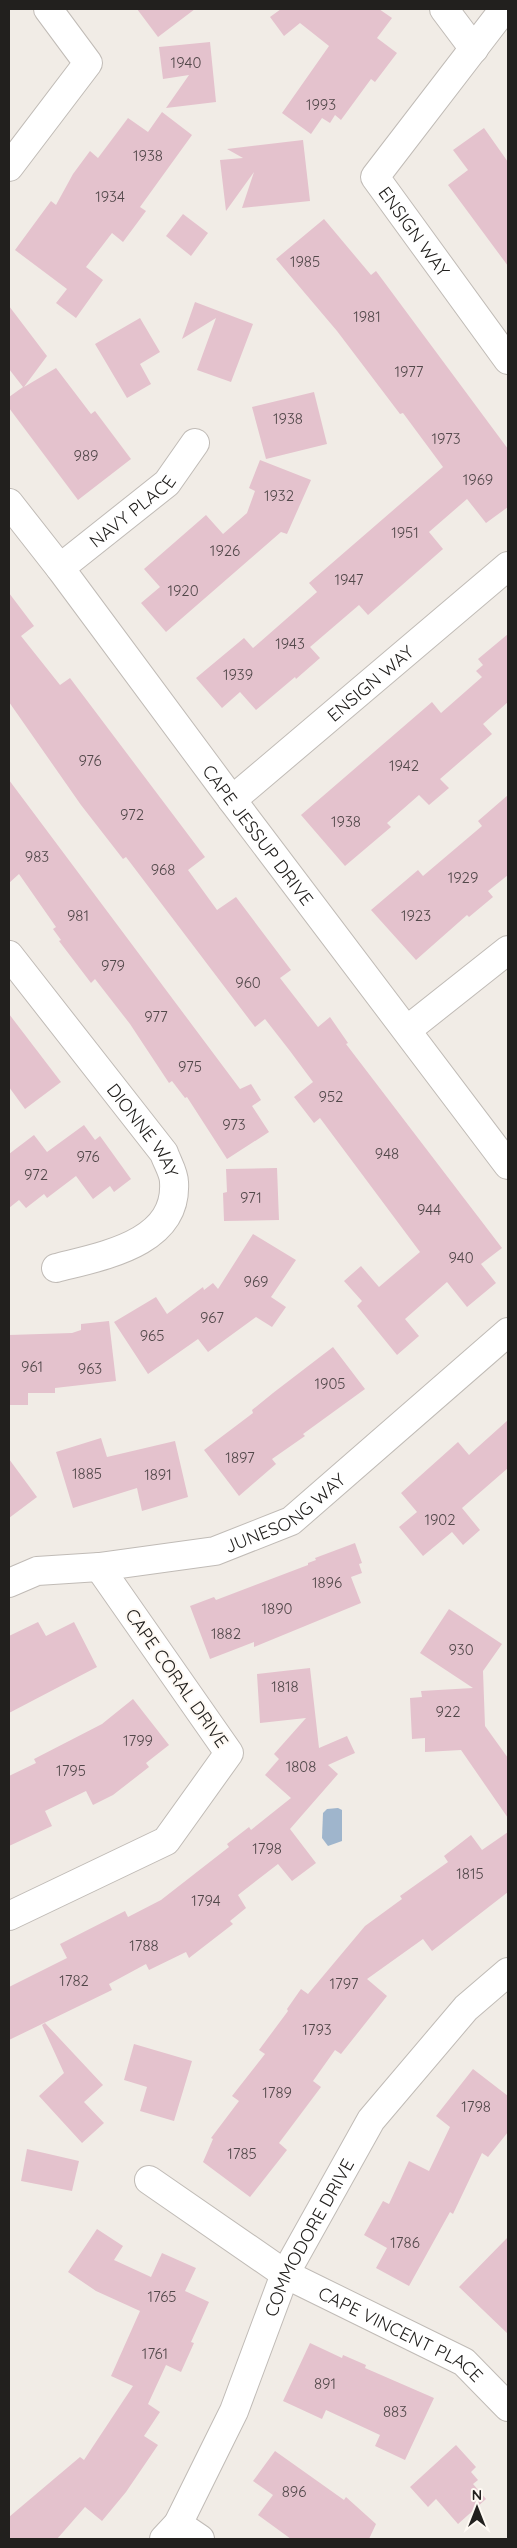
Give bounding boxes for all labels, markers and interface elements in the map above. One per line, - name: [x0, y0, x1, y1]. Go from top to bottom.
- house number: 1940: [171, 53, 201, 72]
- house number: 1993: [306, 95, 336, 114]
- house number: 1938: [133, 146, 163, 165]
- street label: ENSIGN WAY: [374, 182, 455, 281]
- house number: 1934: [95, 187, 125, 206]
- house number: 1985: [290, 252, 320, 271]
- house number: 1981: [353, 307, 381, 326]
- house number: 1977: [395, 362, 424, 381]
- house number: 1938: [273, 409, 303, 428]
- house number: 1973: [431, 429, 461, 448]
- house number: 989: [74, 446, 98, 465]
- street label: NAVY PLACE: [84, 470, 181, 552]
- house number: 1969: [463, 470, 493, 489]
- house number: 1932: [264, 486, 294, 505]
- house number: 1951: [391, 523, 419, 542]
- house number: 1926: [210, 541, 240, 560]
- house number: 1947: [334, 570, 364, 589]
- house number: 1920: [167, 581, 199, 600]
- house number: 1943: [275, 634, 305, 653]
- street label: ENSIGN WAY: [322, 640, 418, 726]
- house number: 1939: [223, 665, 253, 684]
- house number: 976: [78, 751, 102, 770]
- house number: 1942: [389, 756, 419, 775]
- street label: CAPE JESSUP DRIVE: [198, 760, 319, 910]
- house number: 972: [120, 805, 144, 824]
- house number: 1938: [331, 812, 361, 831]
- house number: 983: [25, 847, 49, 866]
- house number: 968: [151, 860, 175, 879]
- house number: 1929: [448, 868, 478, 887]
- house number: 981: [67, 906, 89, 925]
- house number: 1923: [401, 906, 431, 925]
- house number: 979: [101, 956, 125, 975]
- house number: 960: [235, 973, 261, 992]
- house number: 977: [144, 1007, 168, 1026]
- house number: 975: [178, 1057, 202, 1076]
- street label: DIONNE WAY: [102, 1078, 184, 1180]
- house number: 952: [319, 1087, 343, 1106]
- house number: 973: [222, 1115, 246, 1134]
- house number: 948: [375, 1144, 399, 1163]
- house number: 976: [76, 1147, 100, 1166]
- house number: 972: [24, 1165, 48, 1184]
- house number: 971: [240, 1188, 262, 1207]
- house number: 944: [417, 1200, 441, 1219]
- house number: 940: [448, 1248, 474, 1267]
- house number: 969: [244, 1272, 268, 1291]
- house number: 967: [200, 1308, 224, 1327]
- house number: 965: [140, 1326, 164, 1345]
- house number: 961: [21, 1357, 43, 1376]
- house number: 963: [78, 1359, 102, 1378]
- house number: 1905: [314, 1374, 346, 1393]
- house number: 1897: [225, 1448, 255, 1467]
- house number: 1885: [72, 1464, 102, 1483]
- house number: 1891: [144, 1465, 172, 1484]
- street label: JUNESONG WAY: [221, 1468, 350, 1558]
- house number: 1902: [424, 1510, 456, 1529]
- house number: 1896: [312, 1573, 342, 1592]
- house number: 1890: [262, 1599, 293, 1618]
- street label: CAPE CORAL DRIVE: [120, 1604, 234, 1752]
- house number: 1882: [211, 1624, 241, 1643]
- house number: 930: [448, 1640, 474, 1659]
- house number: 1818: [271, 1677, 299, 1696]
- house number: 922: [436, 1702, 461, 1721]
- house number: 1799: [123, 1731, 153, 1750]
- house number: 1808: [286, 1757, 316, 1776]
- house number: 1795: [56, 1761, 86, 1780]
- house number: 1798: [252, 1839, 282, 1858]
- house number: 1815: [456, 1864, 484, 1883]
- house number: 1794: [191, 1891, 221, 1910]
- house number: 1788: [129, 1936, 159, 1955]
- house number: 1782: [59, 1971, 89, 1990]
- house number: 1797: [330, 1974, 359, 1993]
- house number: 1793: [302, 2020, 332, 2039]
- house number: 1789: [262, 2083, 292, 2102]
- house number: 1798: [461, 2097, 491, 2116]
- house number: 1785: [227, 2144, 257, 2163]
- street label: COMMODORE DRIVE: [259, 2154, 359, 2319]
- house number: 1786: [390, 2233, 420, 2252]
- street label: CAPE VINCENT PLACE: [315, 2281, 488, 2387]
- house number: 1765: [147, 2287, 177, 2306]
- house number: 1761: [142, 2344, 168, 2363]
- house number: 891: [314, 2374, 336, 2393]
- house number: 883: [383, 2402, 407, 2421]
- house number: 896: [282, 2482, 306, 2501]
- north arrow: [452, 2483, 502, 2533]
- text: N: [472, 2486, 482, 2504]

